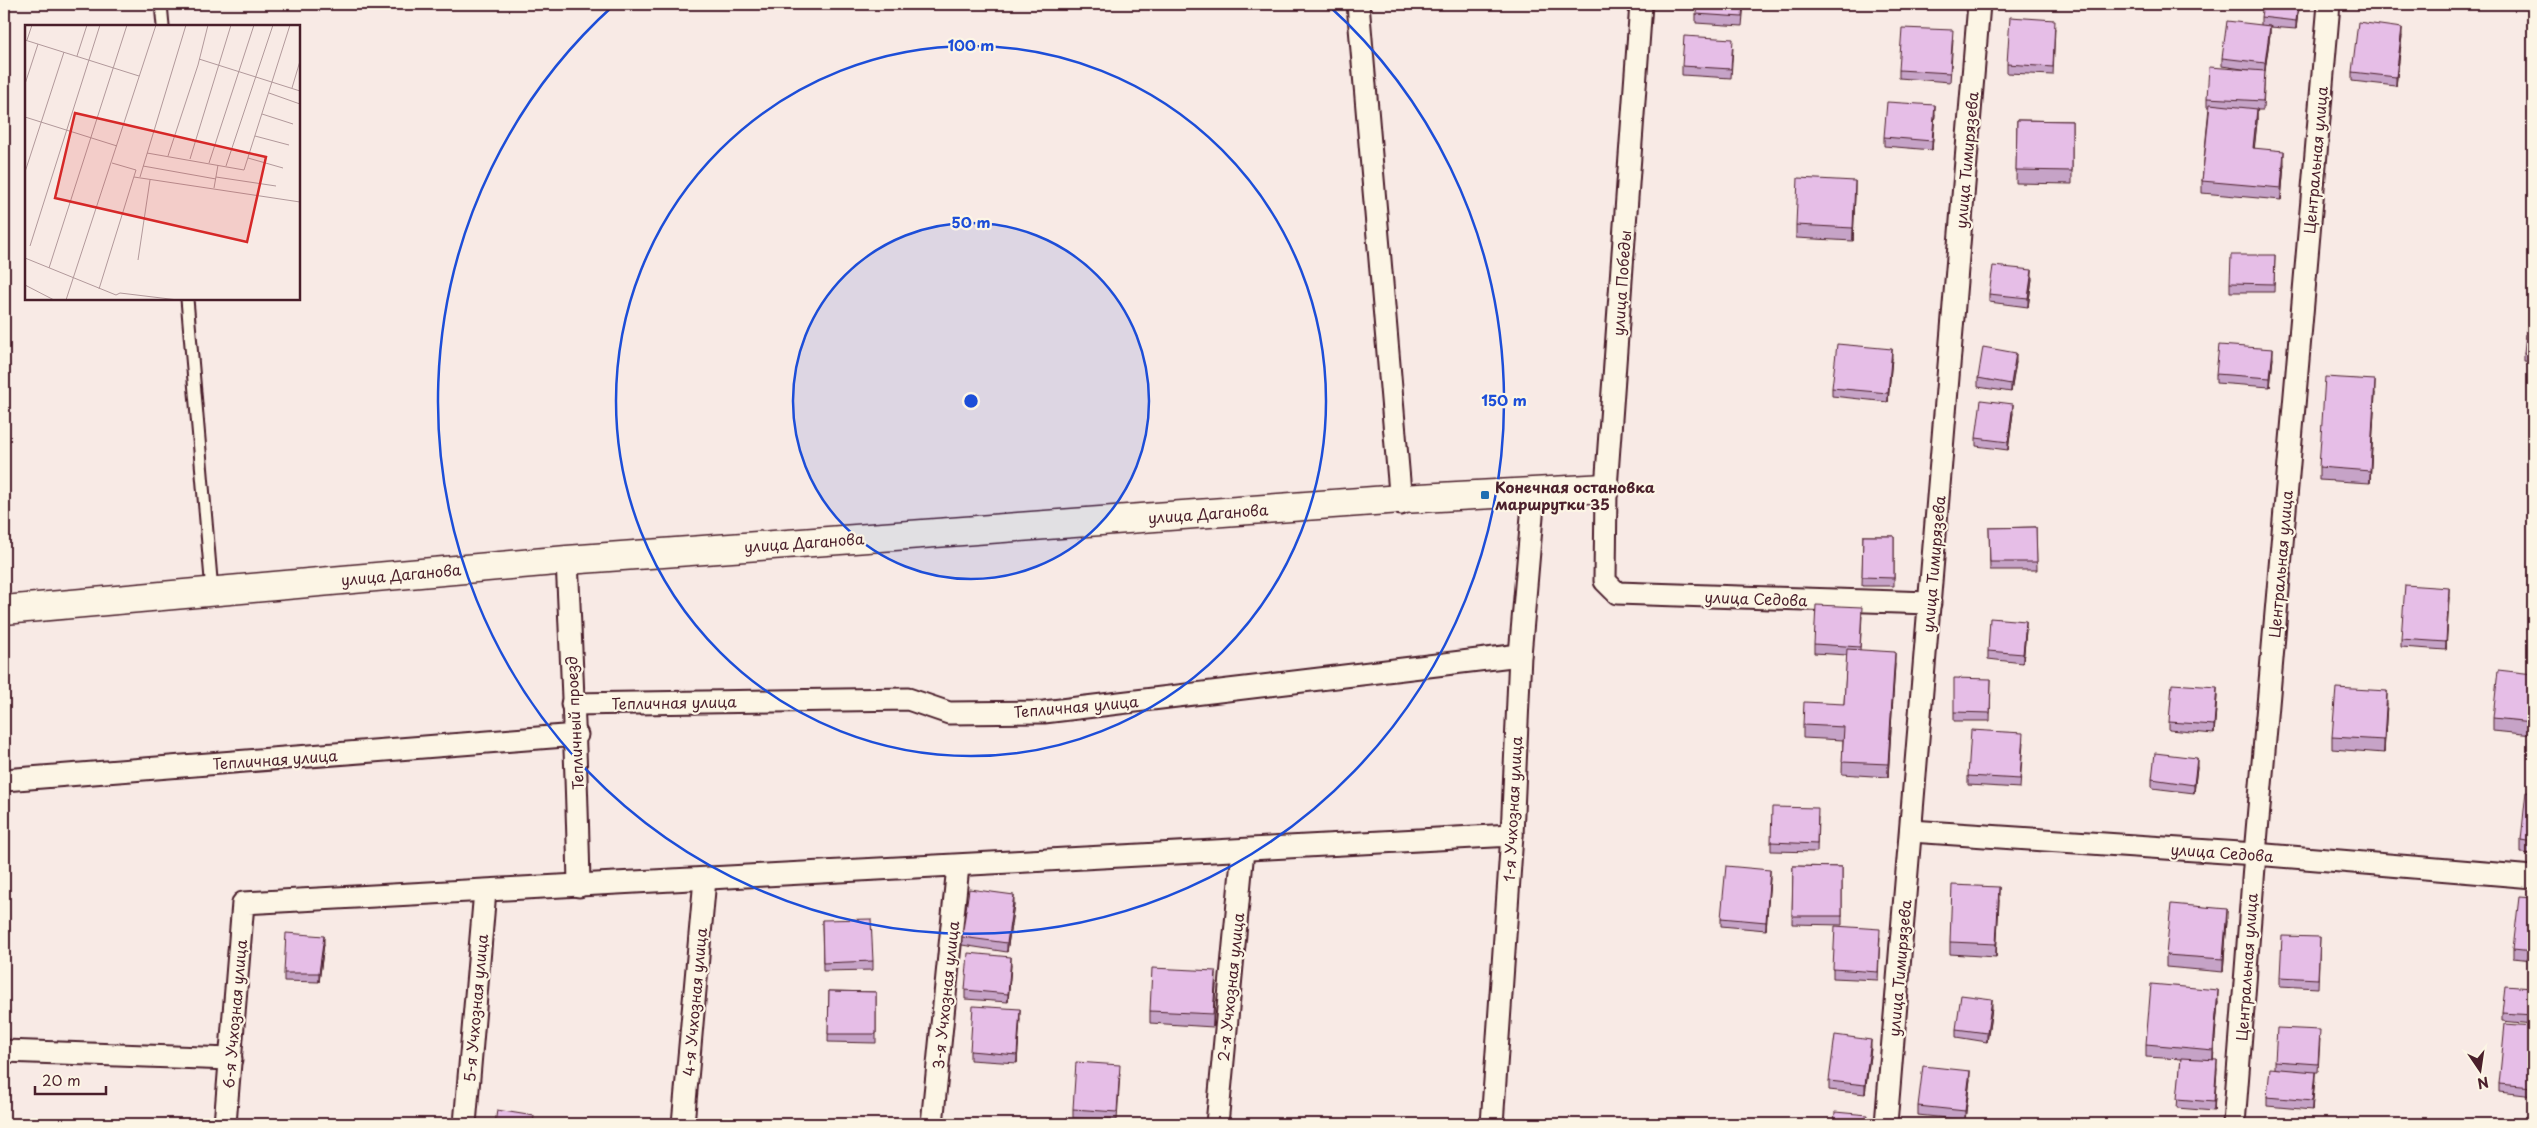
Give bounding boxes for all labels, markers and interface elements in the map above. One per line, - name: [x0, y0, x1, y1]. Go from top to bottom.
- inset map: [25, 25, 300, 300]
- text: 100 m: [948, 33, 994, 56]
- street label: Центральная улица: [2297, 85, 2333, 235]
- street label: улица Тимирязева: [1949, 90, 1983, 229]
- text: 50 m: [952, 210, 990, 233]
- street label: улица Победы: [1606, 229, 1636, 337]
- text: 150 m: [1481, 388, 1527, 411]
- centre of rings: [962, 392, 980, 410]
- place label: Конечная остановка маршрутки 35: [1495, 475, 1655, 515]
- marker: Конечная остановка маршрутки 35: [1479, 489, 1491, 501]
- street label: Центральная улица: [2262, 489, 2298, 639]
- street label: улица Тимирязева: [1916, 494, 1950, 633]
- street label: улица Даганова: [1147, 497, 1270, 529]
- street label: улица Даганова: [743, 526, 866, 558]
- street label: улица Даганова: [340, 557, 463, 591]
- street label: улица Седова: [1704, 585, 1809, 611]
- street label: Тепличный проезд: [559, 656, 589, 790]
- street label: Тепличная улица: [611, 689, 737, 715]
- street label: Тепличная улица: [1013, 689, 1140, 723]
- street label: 1-я Учхозная улица: [1497, 735, 1527, 882]
- street label: Тепличная улица: [212, 743, 339, 775]
- street label: улица Седова: [2170, 837, 2275, 867]
- street label: Центральная улица: [2229, 892, 2263, 1042]
- street label: улица Тимирязева: [1882, 898, 1916, 1037]
- street label: 2-я Учхозная улица: [1211, 911, 1249, 1063]
- street label: 3-я Учхозная улица: [926, 919, 964, 1070]
- street label: 4-я Учхозная улица: [676, 926, 712, 1077]
- street label: 5-я Учхозная улица: [457, 932, 493, 1083]
- street label: 6-я Учхозная улица: [216, 938, 252, 1089]
- north arrow: [2454, 1046, 2504, 1096]
- scale bar: [35, 1063, 106, 1095]
- text: 20 m: [42, 1068, 81, 1091]
- text: N: [2475, 1072, 2491, 1095]

